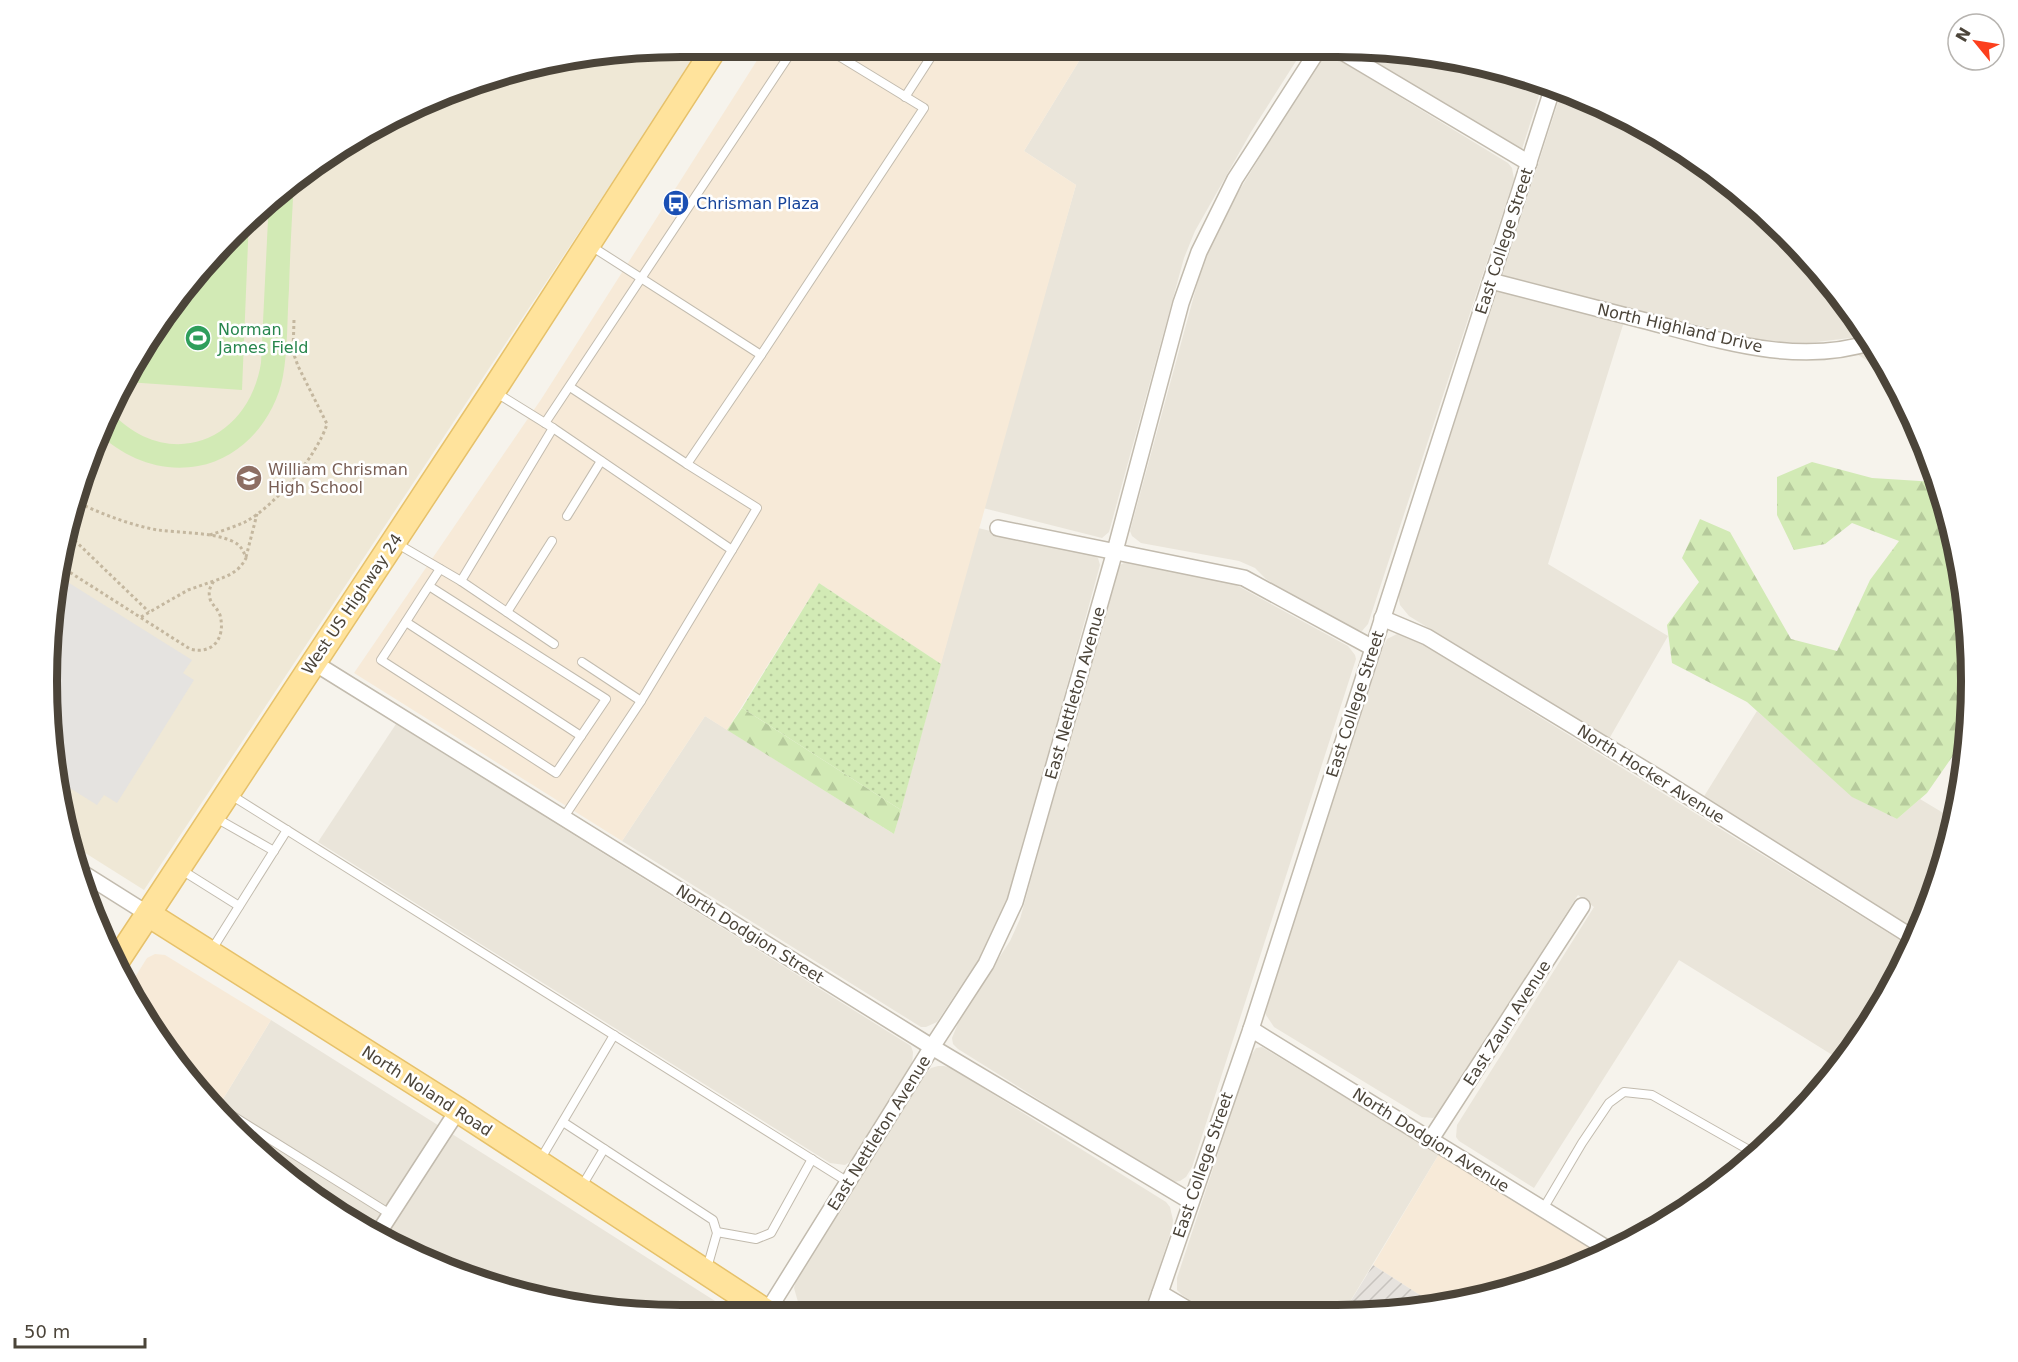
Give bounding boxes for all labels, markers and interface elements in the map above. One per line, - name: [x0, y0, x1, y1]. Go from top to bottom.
- north arrow: [1946, 12, 2006, 72]
- text: N: [1952, 24, 1975, 45]
- street label: East College Street: [1471, 165, 1537, 317]
- bus stop icon: Chrisman Plaza: [661, 188, 691, 218]
- place label: Chrisman Plaza: [696, 194, 819, 213]
- street label: North Highland Drive: [1596, 300, 1764, 356]
- place label: Norman James Field: [217, 320, 308, 357]
- sports icon: Norman James Field: [183, 323, 213, 353]
- place label: William Chrisman High School: [268, 460, 408, 497]
- school or university icon: William Chrisman High School: [234, 463, 264, 493]
- street label: West US Highway 24: [298, 530, 406, 678]
- street label: East Nettleton Avenue: [1041, 604, 1109, 782]
- street label: East College Street: [1322, 628, 1388, 780]
- street label: North Hocker Avenue: [1574, 721, 1728, 827]
- street label: North Dodgion Street: [673, 881, 827, 987]
- street label: East Zaun Avenue: [1459, 957, 1555, 1089]
- street label: North Noland Road: [358, 1042, 496, 1140]
- street label: East Nettleton Avenue: [824, 1052, 934, 1214]
- street label: North Dodgion Avenue: [1349, 1084, 1513, 1196]
- street label: East College Street: [1169, 1090, 1237, 1240]
- scale bar: [15, 1311, 146, 1349]
- text: 50 m: [24, 1321, 70, 1342]

